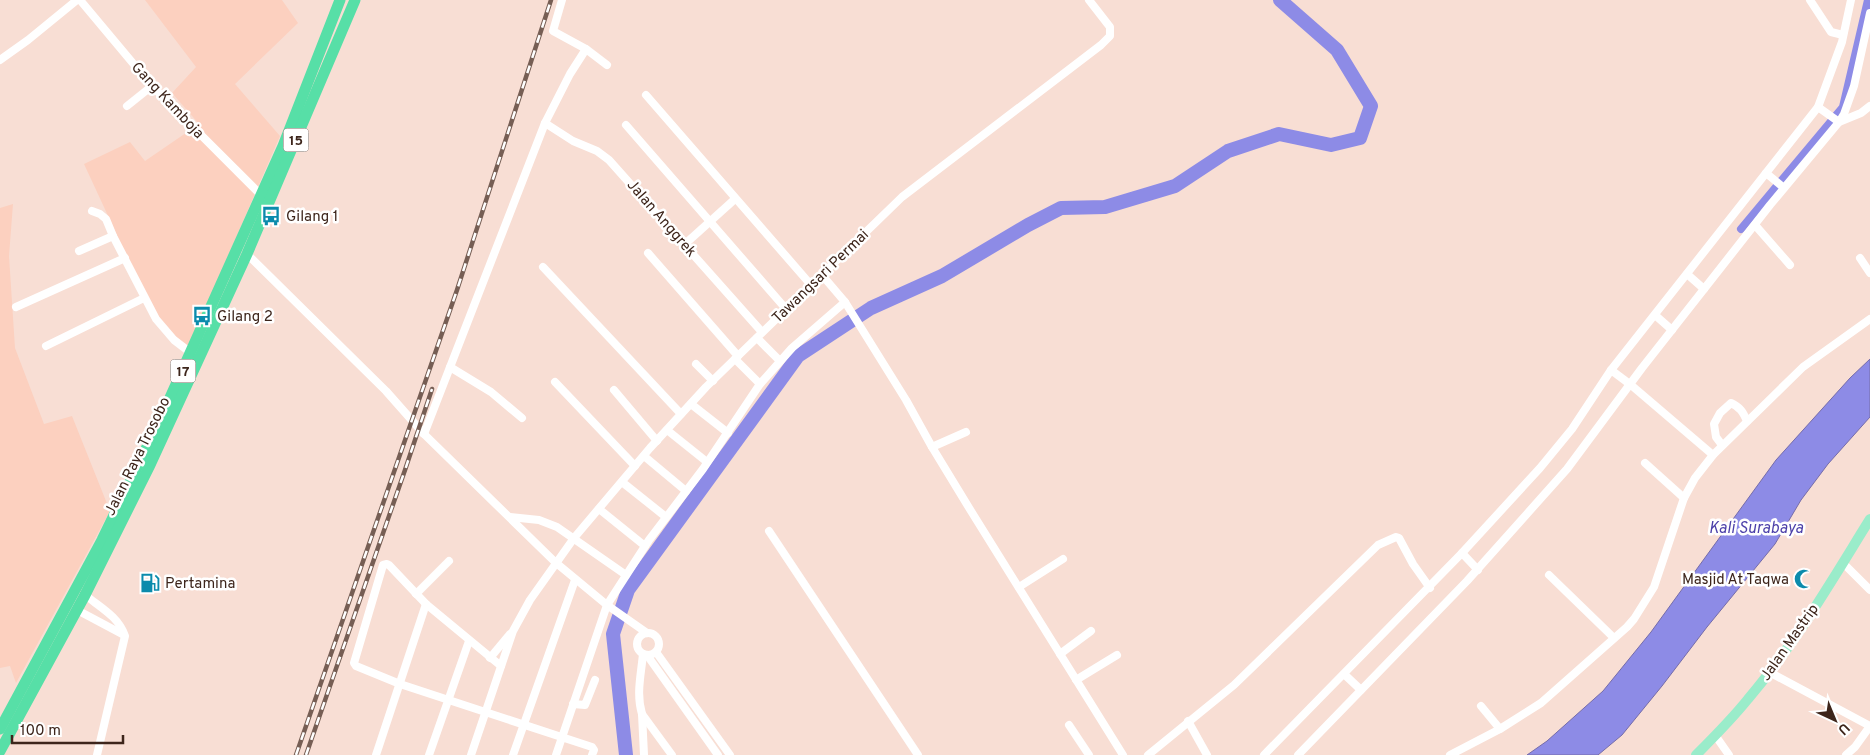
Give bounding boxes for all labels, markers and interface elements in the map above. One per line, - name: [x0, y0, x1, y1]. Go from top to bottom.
- street label: Gang Kamboja: [126, 59, 207, 143]
- road number: 15: [284, 128, 308, 152]
- street label: Jalan Anggrek: [622, 176, 700, 262]
- bus stop icon: Gilang 1: [260, 205, 282, 227]
- place label: Gilang 1: [286, 208, 338, 227]
- street label: Tawangsari Permai: [769, 226, 873, 328]
- bus stop icon: Gilang 2: [191, 305, 213, 327]
- place label: Gilang 2: [217, 308, 273, 327]
- road number: 17: [170, 360, 196, 382]
- street label: Jalan Raya Trosobo: [101, 394, 175, 519]
- water label: Kali Surabaya: [1709, 519, 1804, 539]
- mosque icon: Masjid At Taqwa: [1793, 568, 1815, 590]
- place label: Masjid At Taqwa: [1682, 571, 1789, 590]
- fuel station icon: Pertamina: [139, 572, 161, 594]
- place label: Pertamina: [165, 575, 235, 594]
- street label: Jalan Mastrip: [1757, 601, 1824, 685]
- north arrow: [1810, 695, 1860, 745]
- scale bar: [12, 712, 124, 744]
- text: U: [1833, 719, 1852, 738]
- text: 100 m: [20, 722, 61, 741]

